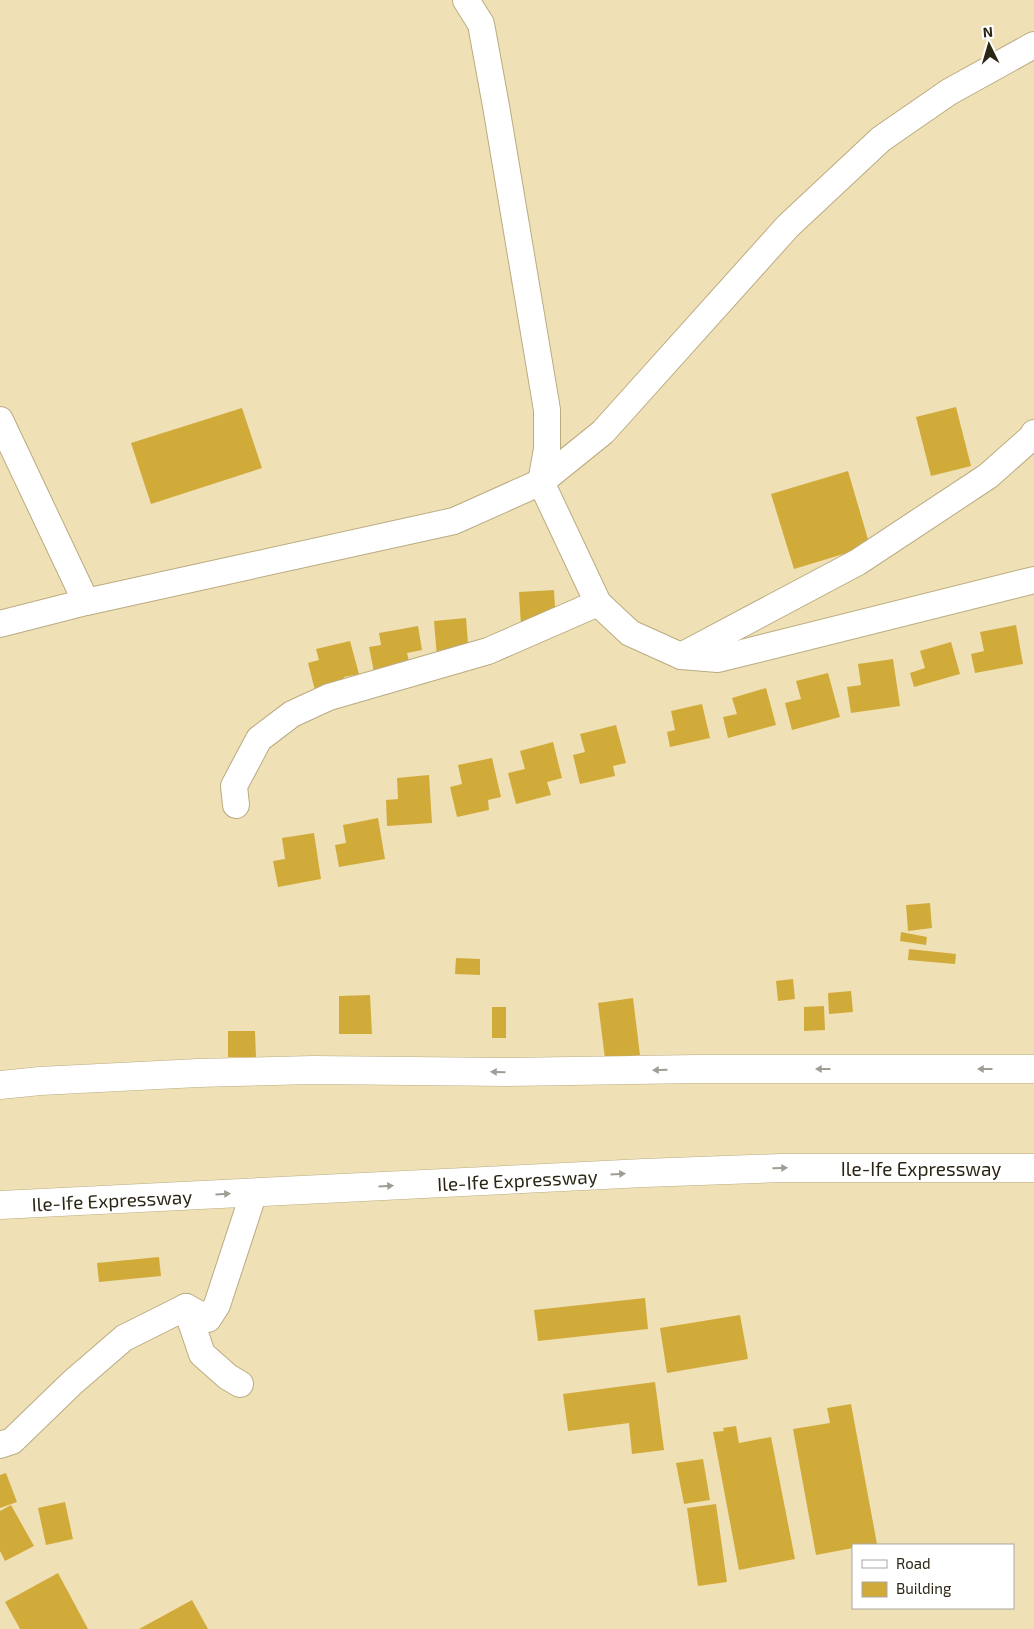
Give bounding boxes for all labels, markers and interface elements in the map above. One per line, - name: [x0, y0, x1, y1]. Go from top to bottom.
- north arrow: [964, 20, 1014, 70]
- text: N: [982, 23, 994, 40]
- one-way arrow: [815, 1065, 831, 1073]
- one-way arrow: [977, 1065, 993, 1073]
- one-way arrow: [652, 1066, 668, 1074]
- one-way arrow: [490, 1068, 506, 1076]
- street label: Ile-Ife Expressway: [841, 1157, 1001, 1180]
- street label: Ile-Ife Expressway: [437, 1164, 598, 1195]
- one-way arrow: [773, 1164, 789, 1172]
- one-way arrow: [610, 1170, 626, 1178]
- one-way arrow: [378, 1181, 394, 1189]
- street label: Ile-Ife Expressway: [31, 1184, 193, 1215]
- one-way arrow: [216, 1189, 232, 1197]
- legend: [852, 1544, 1014, 1609]
- text: Road: [896, 1554, 931, 1572]
- text: Building: [896, 1579, 952, 1597]

